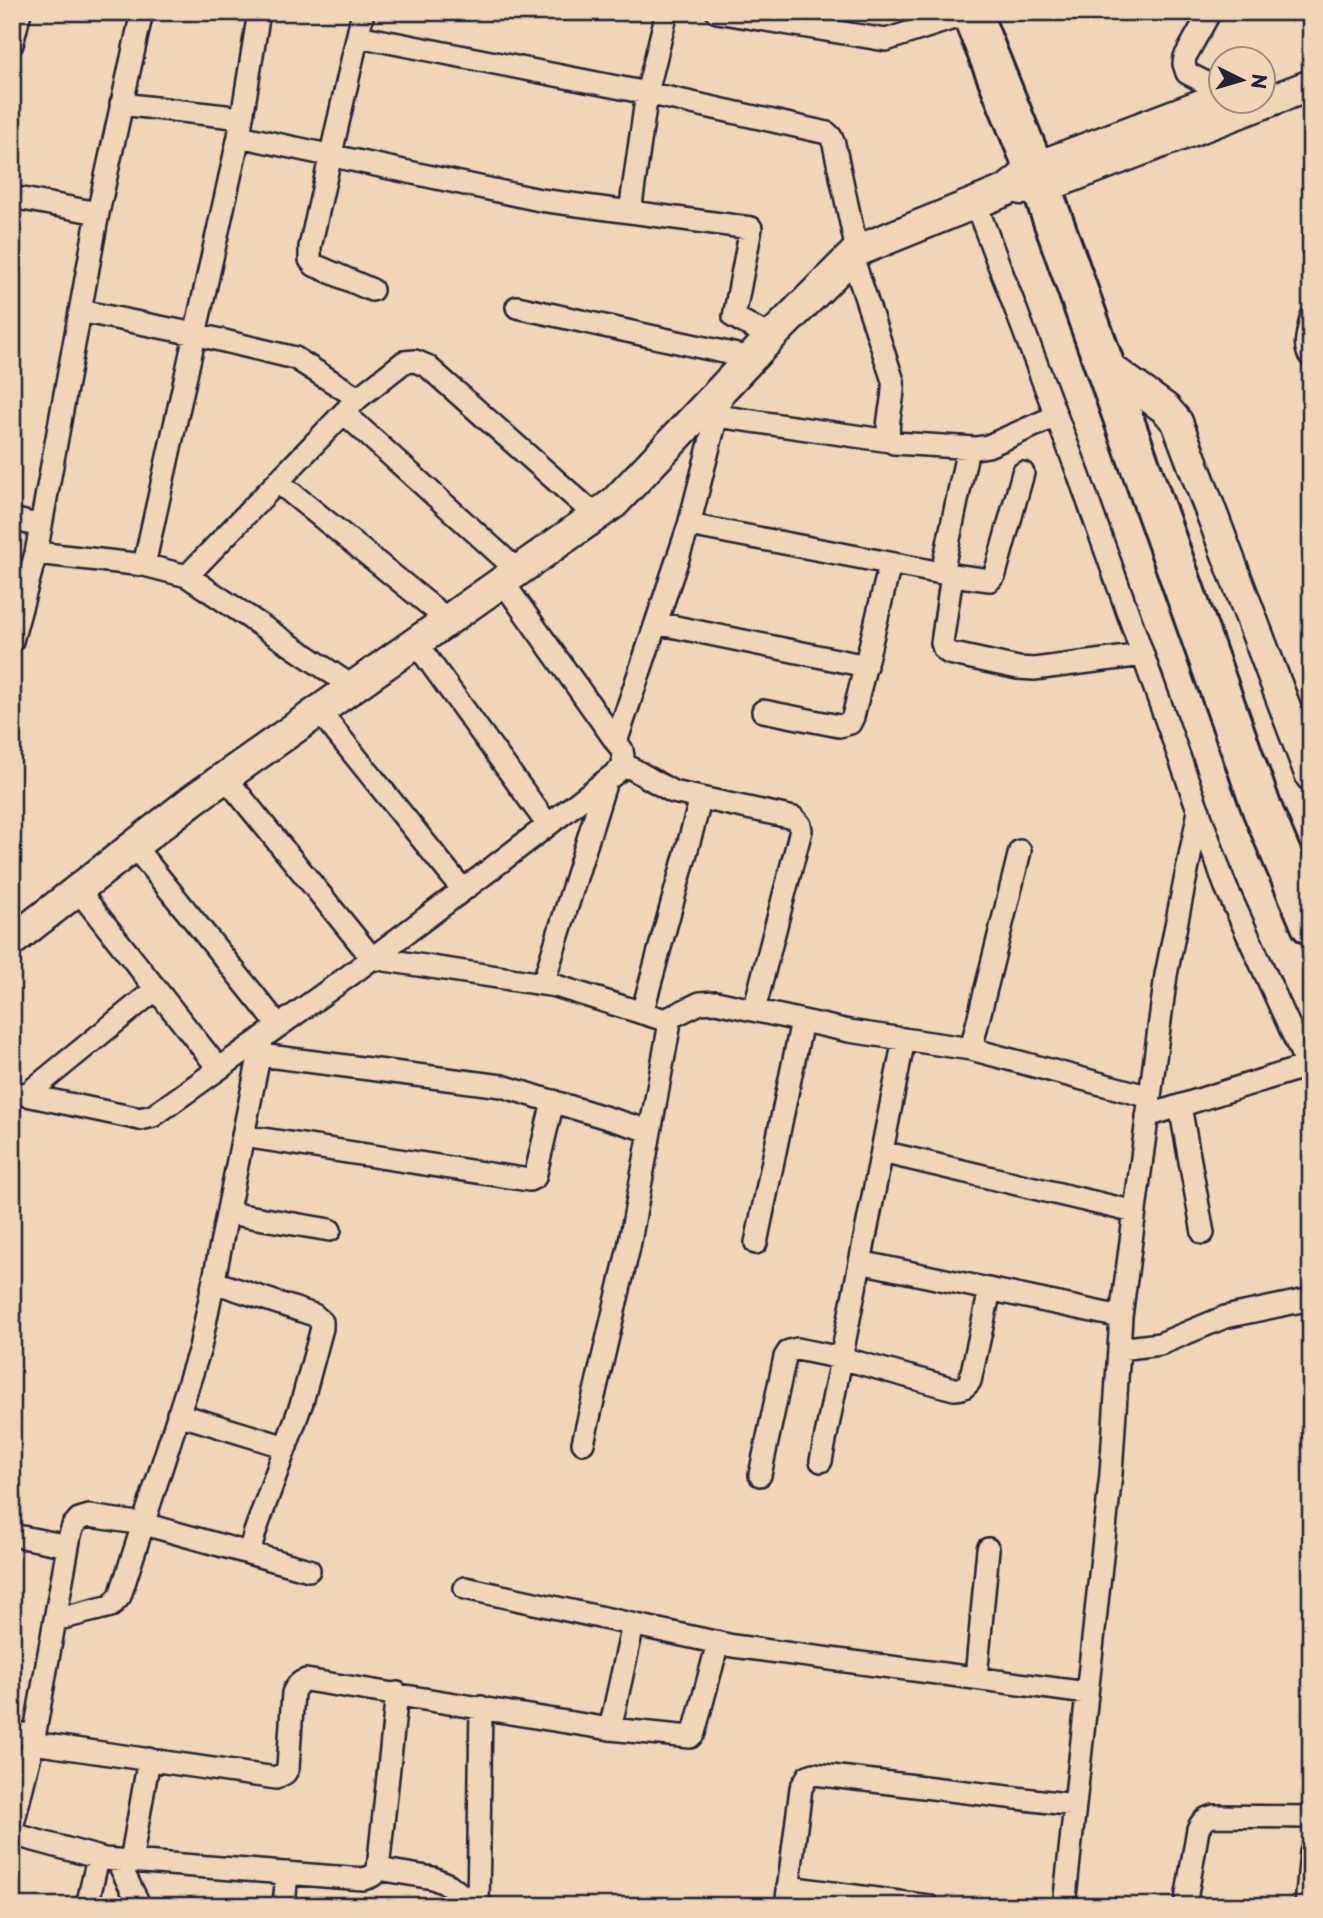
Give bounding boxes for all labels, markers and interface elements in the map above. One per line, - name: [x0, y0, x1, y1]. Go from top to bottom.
- north arrow: [1208, 46, 1278, 116]
- text: N: [1245, 73, 1275, 90]

